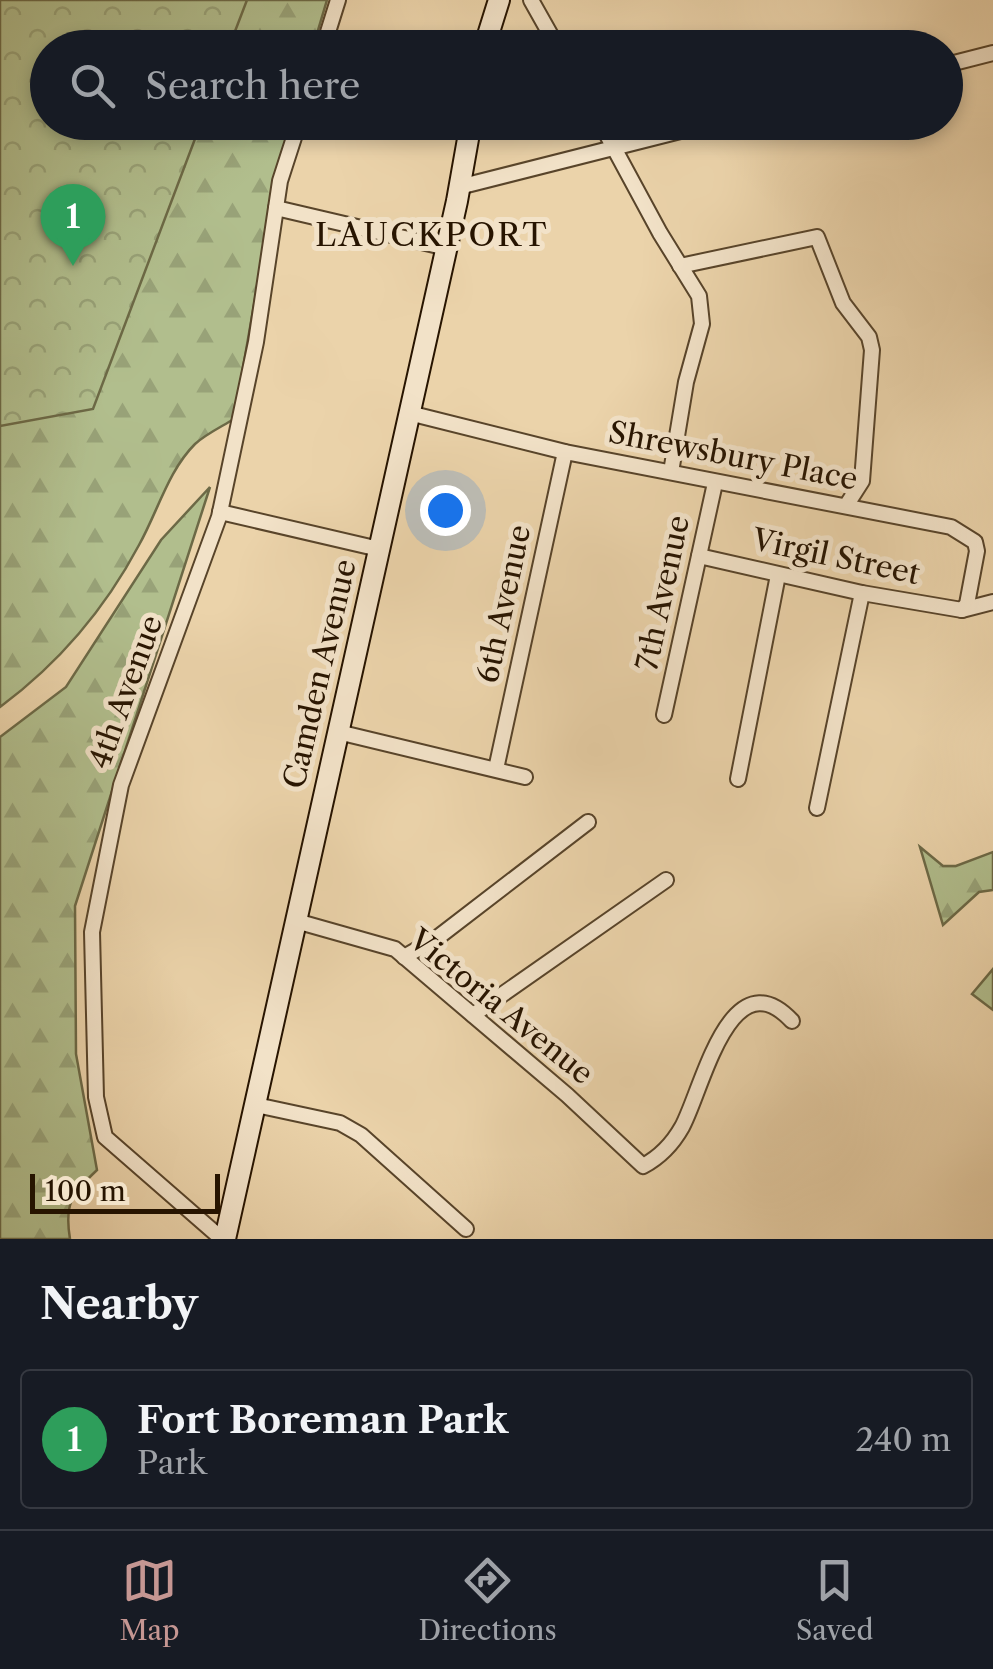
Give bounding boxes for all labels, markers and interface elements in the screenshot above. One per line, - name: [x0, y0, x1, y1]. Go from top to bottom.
- search box: [30, 30, 963, 140]
- icon: search: [65, 58, 120, 113]
- text: Search here: [145, 62, 360, 109]
- pin: 1: [40, 184, 106, 266]
- district label: LAUCKPORT: [315, 215, 549, 254]
- street label: Shrewsbury Place: [606, 413, 861, 498]
- your location: [420, 485, 471, 536]
- street label: 7th Avenue: [628, 512, 697, 674]
- street label: Virgil Street: [748, 521, 924, 592]
- street label: 6th Avenue: [469, 522, 538, 686]
- street label: Camden Avenue: [275, 556, 364, 792]
- street label: 4th Avenue: [81, 610, 170, 773]
- street label: Victoria Avenue: [401, 920, 601, 1092]
- scale bar: [30, 1169, 220, 1214]
- text: 100 m: [45, 1174, 126, 1208]
- text: Nearby: [40, 1278, 198, 1330]
- text: Fort Boreman Park: [137, 1396, 508, 1443]
- text: 1: [67, 1420, 82, 1459]
- text: 240 m: [855, 1420, 951, 1459]
- text: Park: [137, 1443, 207, 1482]
- tab: Map: [119, 1553, 180, 1647]
- tab: Directions: [418, 1553, 557, 1647]
- tab: Saved: [796, 1553, 874, 1647]

